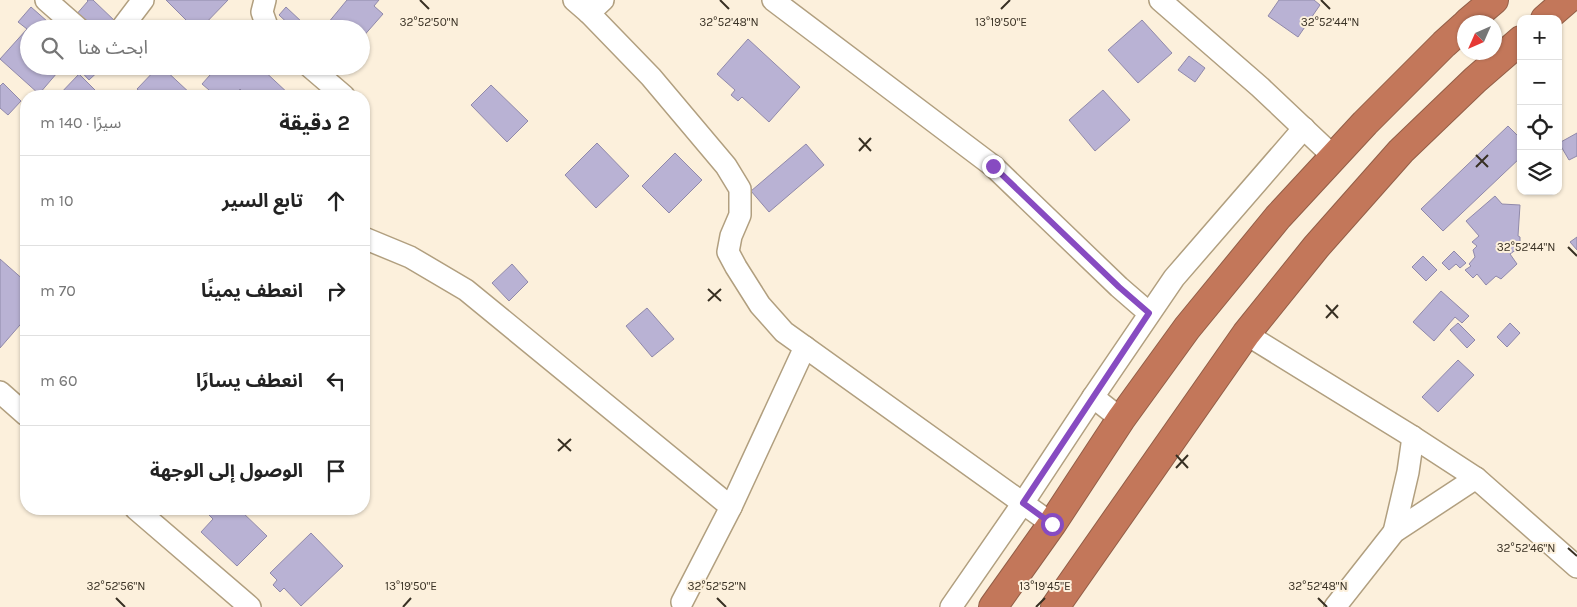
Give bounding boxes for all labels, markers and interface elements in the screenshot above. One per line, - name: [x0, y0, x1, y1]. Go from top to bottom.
- text: 32°52'50"N: [399, 15, 459, 29]
- text: 32°52'48"N: [699, 15, 759, 29]
- text: 13°19'50"E: [975, 15, 1027, 29]
- text: 32°52'44"N: [1301, 15, 1359, 29]
- north arrow: [1457, 15, 1502, 60]
- map controls: [1517, 15, 1562, 195]
- button: +: [1517, 15, 1562, 60]
- search box: [20, 20, 370, 75]
- icon: search: [38, 34, 66, 62]
- text: ابحث هنا: [78, 37, 148, 59]
- button: −: [1517, 60, 1562, 105]
- button: locate: [1517, 105, 1562, 150]
- text: 2 دقيقة: [279, 111, 350, 135]
- text: سيرًا · 140 m: [40, 113, 121, 132]
- button: layers: [1517, 150, 1562, 195]
- route end: [982, 155, 1005, 178]
- icon: ahead: [322, 187, 350, 215]
- text: تابع السير: [222, 190, 303, 212]
- text: 10 m: [40, 191, 74, 210]
- text: 32°52'44"N: [1497, 240, 1555, 254]
- icon: right: [322, 277, 350, 305]
- text: انعطف يمينًا: [201, 280, 303, 302]
- text: 70 m: [40, 281, 76, 300]
- icon: left: [322, 367, 350, 395]
- text: انعطف يسارًا: [196, 370, 303, 392]
- text: 60 m: [40, 371, 77, 390]
- icon: arrive: [322, 457, 350, 485]
- text: الوصول إلى الوجهة: [150, 460, 303, 482]
- route start: [1041, 513, 1064, 536]
- text: 32°52'46"N: [1497, 541, 1555, 555]
- text: 32°52'56"N: [87, 579, 146, 593]
- text: 13°19'50"E: [385, 579, 437, 593]
- text: 32°52'52"N: [687, 579, 747, 593]
- text: 13°19'45"E: [1019, 579, 1071, 593]
- text: 32°52'48"N: [1288, 579, 1348, 593]

